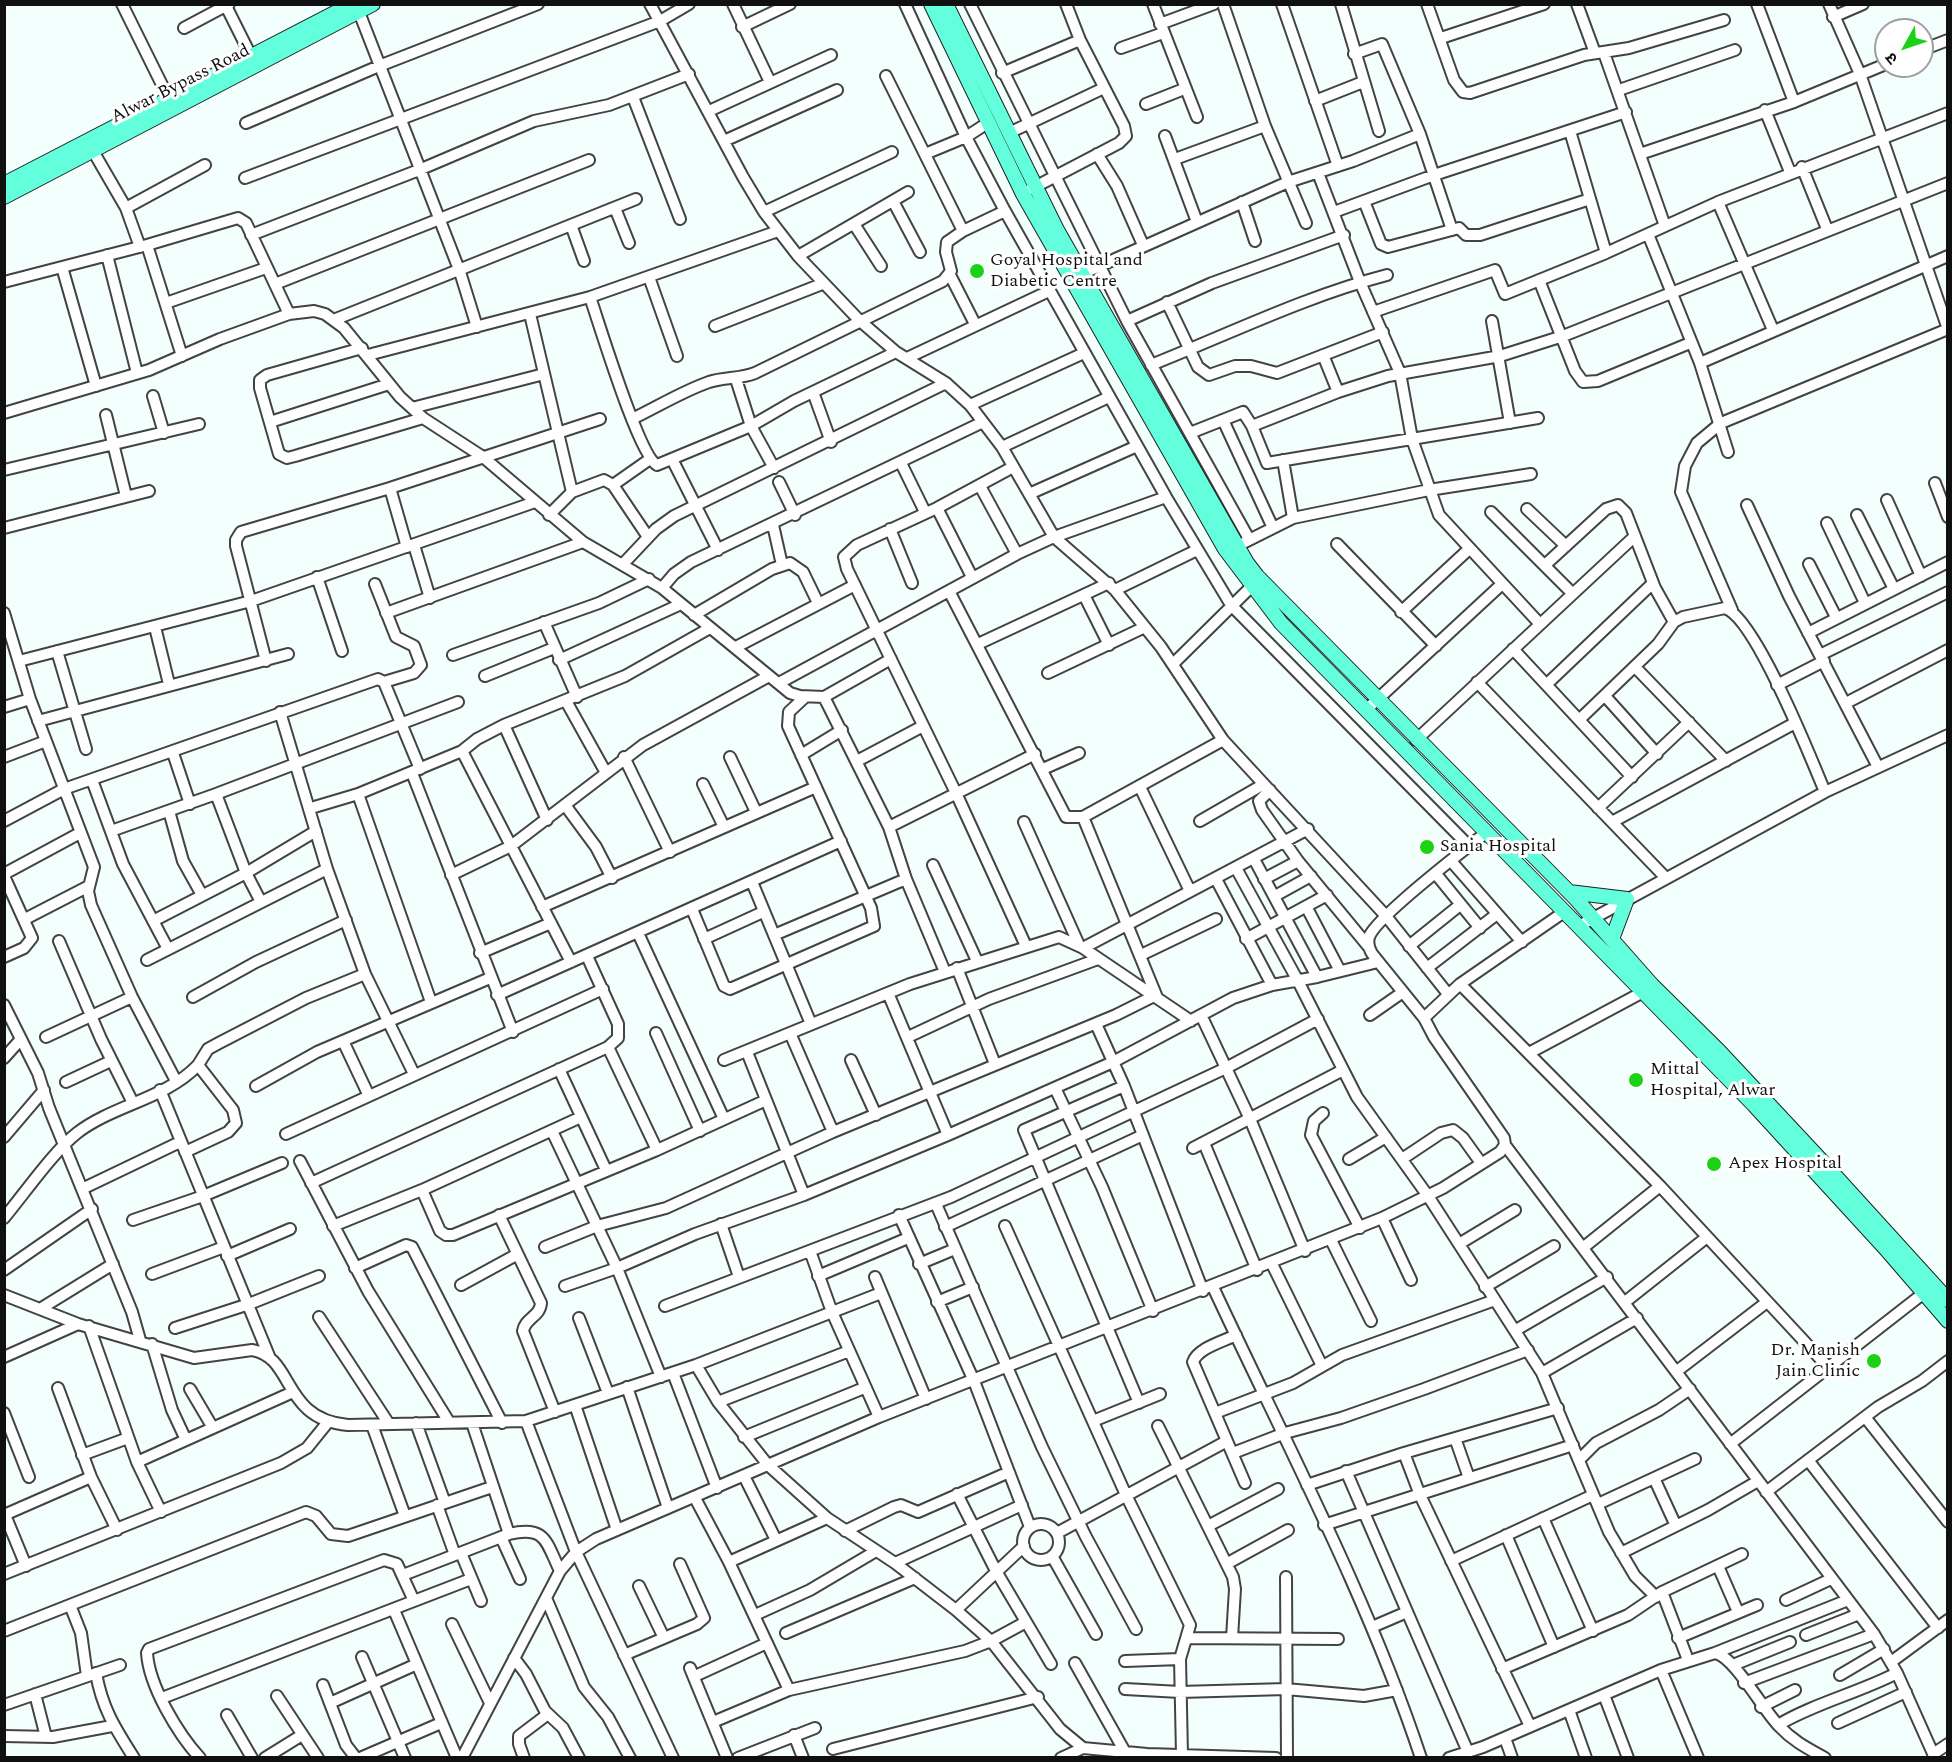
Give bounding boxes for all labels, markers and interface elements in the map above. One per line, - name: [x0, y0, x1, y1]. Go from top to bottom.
- north arrow: [1874, 18, 1934, 78]
- street label: Alwar Bypass Road: [108, 41, 254, 129]
- text: उ: [1880, 47, 1904, 70]
- place label: Goyal Hospital and Diabetic Centre: [990, 250, 1143, 292]
- marker: Goyal Hospital and Diabetic Centre: [968, 262, 986, 280]
- place label: Sania Hospital: [1440, 836, 1556, 858]
- marker: Sania Hospital: [1418, 838, 1436, 856]
- place label: Mittal Hospital, Alwar: [1650, 1059, 1775, 1102]
- marker: Mittal Hospital, Alwar: [1627, 1071, 1645, 1089]
- place label: Apex Hospital: [1728, 1153, 1842, 1175]
- marker: Apex Hospital: [1705, 1155, 1723, 1173]
- place label: Dr. Manish Jain Clinic: [1770, 1340, 1860, 1382]
- marker: Dr. Manish Jain Clinic: [1865, 1352, 1883, 1370]

